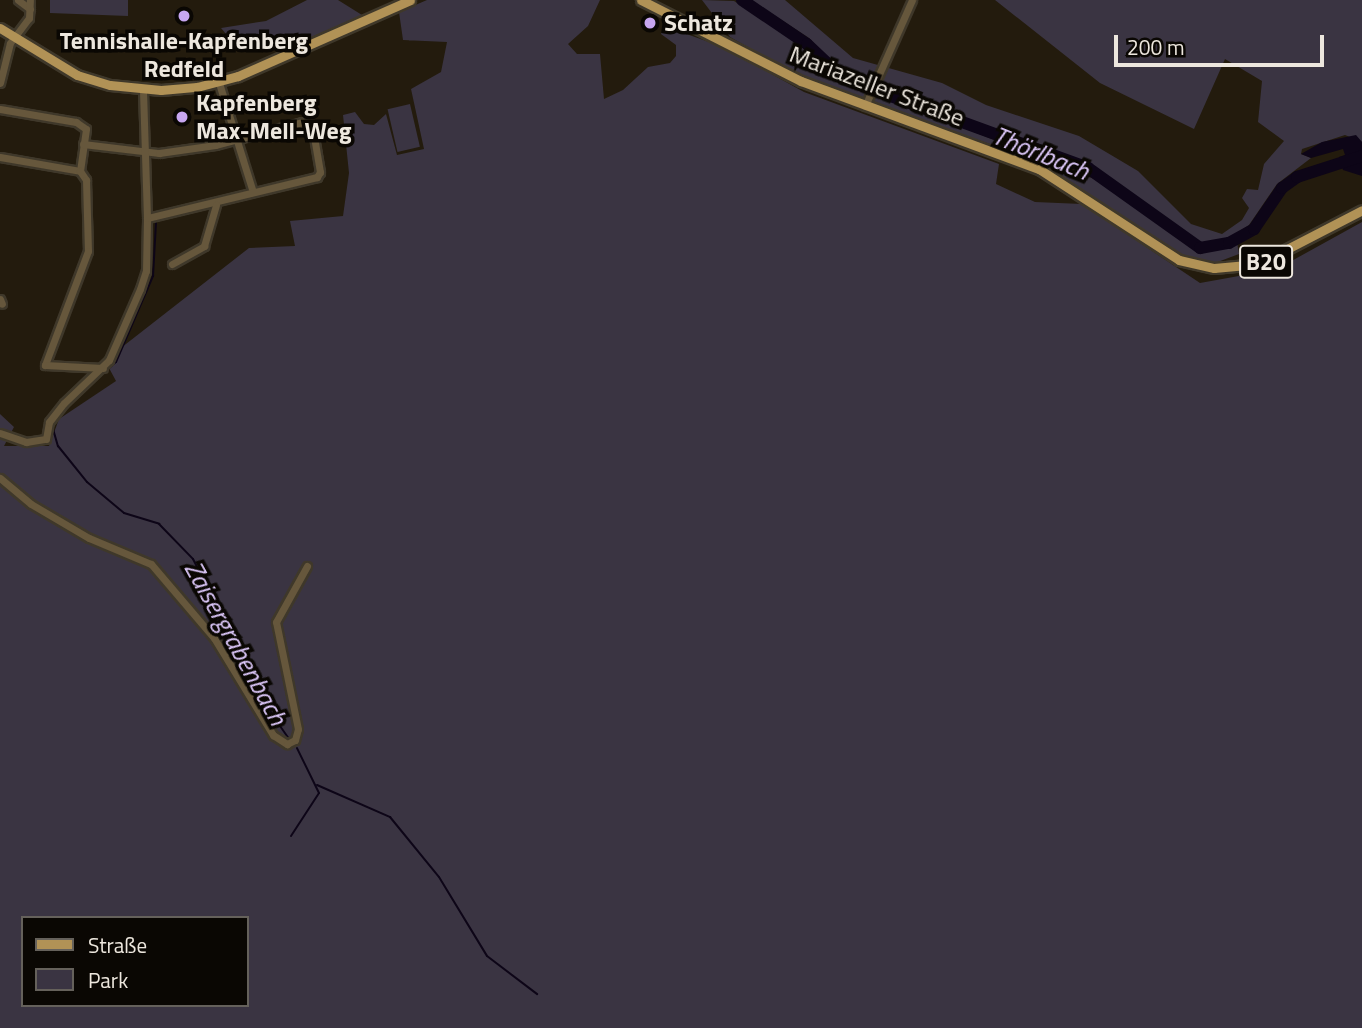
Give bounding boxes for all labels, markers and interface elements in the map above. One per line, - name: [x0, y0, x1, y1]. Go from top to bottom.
- marker: Tennishalle-Kapfenberg Redfeld: [176, 8, 192, 24]
- place label: Schatz: [664, 9, 733, 37]
- marker: Schatz: [642, 15, 658, 31]
- scale bar: [1117, 21, 1327, 65]
- place label: Tennishalle-Kapfenberg Redfeld: [60, 27, 308, 83]
- text: 200 m: [1127, 31, 1184, 63]
- street label: Mariazeller Straße: [785, 39, 969, 133]
- place label: Kapfenberg Max-Mell-Weg: [196, 89, 351, 145]
- marker: Kapfenberg Max-Mell-Weg: [174, 109, 190, 125]
- water label: Thörlbach: [988, 120, 1094, 186]
- road number: B20: [1238, 243, 1294, 282]
- water label: Zaisergrabenbach: [178, 556, 294, 730]
- legend: [21, 916, 248, 1007]
- text: Straße: [88, 929, 147, 961]
- text: Park: [88, 964, 128, 996]

